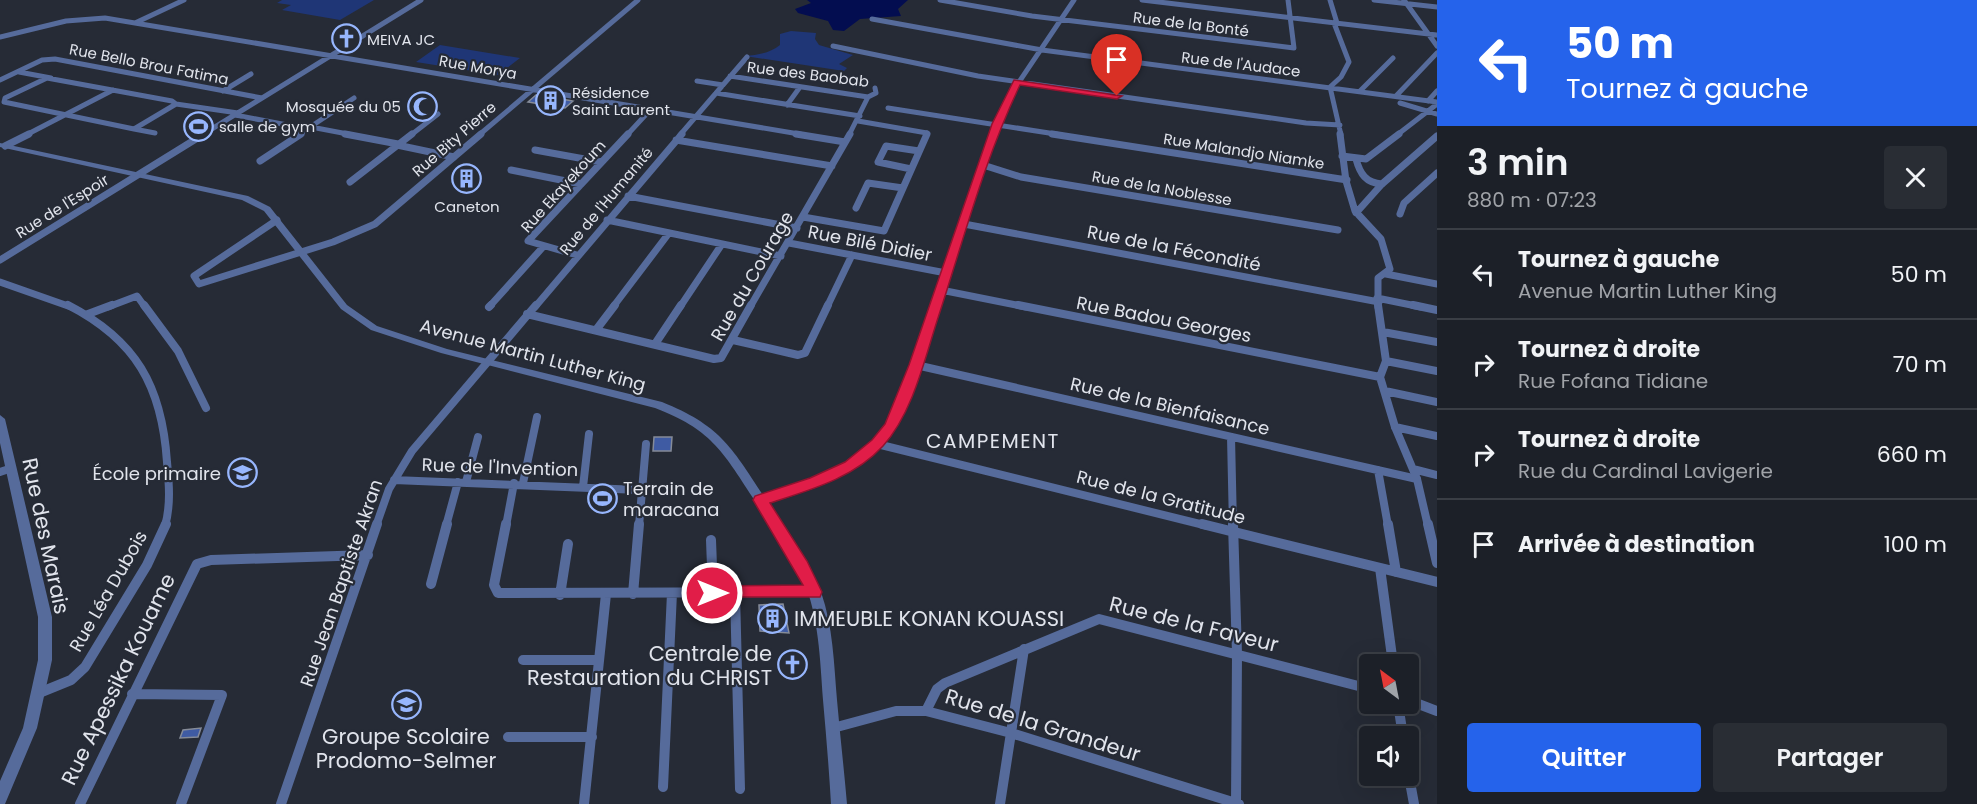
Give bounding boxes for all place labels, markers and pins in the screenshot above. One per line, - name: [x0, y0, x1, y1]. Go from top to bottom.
- church icon: MEIVA JC: [330, 23, 362, 55]
- place label: MEIVA JC: [367, 29, 435, 50]
- pin: [1091, 34, 1142, 96]
- place label: Résidence Saint Laurent: [572, 82, 670, 120]
- building icon: Résidence Saint Laurent: [535, 85, 567, 117]
- mosque icon: Mosquée du 05: [406, 90, 438, 122]
- place label: Mosquée du 05: [286, 96, 401, 117]
- sports icon: salle de gym: [182, 110, 214, 142]
- place label: salle de gym: [219, 116, 315, 137]
- building icon: Caneton: [451, 163, 483, 195]
- place label: Caneton: [434, 196, 500, 217]
- school or university icon: École primaire: [226, 457, 258, 489]
- place label: École primaire: [93, 461, 221, 486]
- place label: Terrain de maracana: [623, 476, 719, 522]
- sports icon: Terrain de maracana: [586, 482, 618, 514]
- building icon: IMMEUBLE KONAN KOUASSI: [757, 602, 789, 634]
- place label: IMMEUBLE KONAN KOUASSI: [794, 604, 1064, 633]
- place label: Centrale de Restauration du CHRIST: [527, 639, 772, 692]
- church icon: Centrale de Restauration du CHRIST: [777, 649, 809, 681]
- school or university icon: Groupe Scolaire Prodomo-Selmer: [390, 689, 422, 721]
- place label: Groupe Scolaire Prodomo-Selmer: [316, 722, 497, 775]

